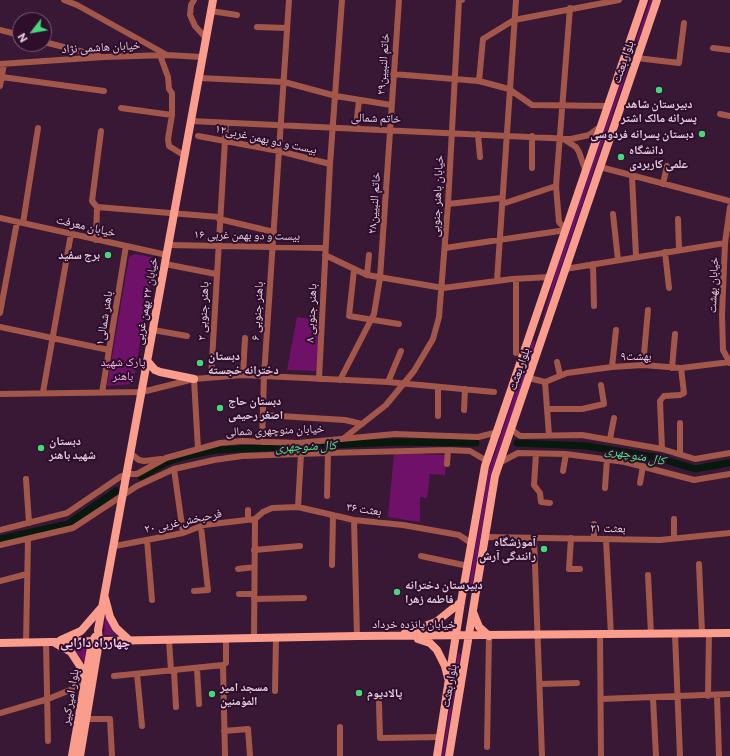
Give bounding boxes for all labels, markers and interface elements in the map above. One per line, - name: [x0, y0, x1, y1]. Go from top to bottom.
- north arrow: [12, 12, 52, 52]
- text: N: [14, 31, 30, 45]
- street label: خاتم النبیین۲۹: [374, 32, 392, 96]
- street label: خیابان هاشمی نژاد: [61, 38, 141, 56]
- street label: بلوار بعثت: [609, 39, 637, 85]
- marker: دبیرستان شاهد پسرانه مالک اشتر: [654, 85, 664, 95]
- place label: دبیرستان شاهد پسرانه مالک اشتر: [621, 97, 697, 125]
- street label: خاتم شمالی: [351, 110, 401, 126]
- street label: بیست و دو بهمن غربی۱۲: [214, 121, 318, 157]
- place label: دبستان پسرانه فردوسی: [590, 127, 694, 141]
- marker: دبستان پسرانه فردوسی: [697, 129, 707, 139]
- place label: دانشگاه علمی کاربردی: [629, 143, 688, 171]
- marker: دانشگاه علمی کاربردی: [616, 152, 626, 162]
- street label: خیابان باهنر جنوبی: [428, 155, 446, 237]
- street label: خاتم النبیین۲۸: [365, 171, 383, 235]
- street label: خیابان معرفت: [55, 212, 117, 240]
- street label: بیست و دو بهمن غربی ۱۶: [194, 227, 300, 243]
- place label: برج سفید: [58, 248, 100, 262]
- marker: برج سفید: [103, 250, 113, 260]
- street label: خیابان ۲۲ بهمن غربی: [131, 256, 161, 346]
- street label: خیابان بهشت: [705, 257, 721, 313]
- street label: باهنر جنوبی ۲: [194, 281, 212, 341]
- street label: باهنر جنوبی ۶: [248, 281, 266, 341]
- street label: باهنر جنوبی ۸: [302, 283, 320, 343]
- street label: باهنر شمالی۱: [93, 290, 115, 346]
- street label: بلوار بعثت: [505, 346, 533, 392]
- place label: دبستان دخترانه خجسته: [208, 349, 279, 377]
- street label: بهشت۹: [620, 349, 652, 363]
- park label: پارک شهید باهنر: [100, 355, 146, 383]
- marker: دبستان دخترانه خجسته: [195, 358, 205, 368]
- place label: دبستان حاج اصغر رحیمی: [228, 394, 283, 422]
- marker: دبستان حاج اصغر رحیمی: [215, 403, 225, 413]
- street label: خیابان منوچهری شمالی: [225, 421, 325, 439]
- place label: دبستان شهید باهنر: [49, 434, 96, 462]
- water label: کال منوچهری: [275, 437, 337, 455]
- water label: کال منوچهری: [603, 442, 667, 468]
- marker: دبستان شهید باهنر: [36, 443, 46, 453]
- street label: بعثت ۳۶: [345, 499, 383, 519]
- street label: فرحبخش غربی ۲۰: [143, 506, 223, 536]
- street label: بعثت ۲۱: [590, 520, 626, 536]
- place label: آموزشگاه رانندگی آرش: [479, 535, 536, 563]
- marker: آموزشگاه رانندگی آرش: [539, 544, 549, 554]
- place label: دبیرستان دخترانه فاطمه زهرا: [405, 578, 483, 606]
- marker: دبیرستان دخترانه فاطمه زهرا: [392, 587, 402, 597]
- street label: خیابان پانزده خرداد: [372, 617, 456, 631]
- district label: چهارراه دارایی: [60, 635, 130, 651]
- street label: بلوار بعثت: [438, 663, 460, 709]
- street label: بلوار امیرکبیر: [58, 668, 82, 726]
- place label: مسجد امیر المؤمنین: [220, 680, 268, 708]
- place label: پالادیوم: [367, 686, 402, 700]
- marker: پالادیوم: [354, 688, 364, 698]
- marker: مسجد امیر المؤمنین: [207, 689, 217, 699]

